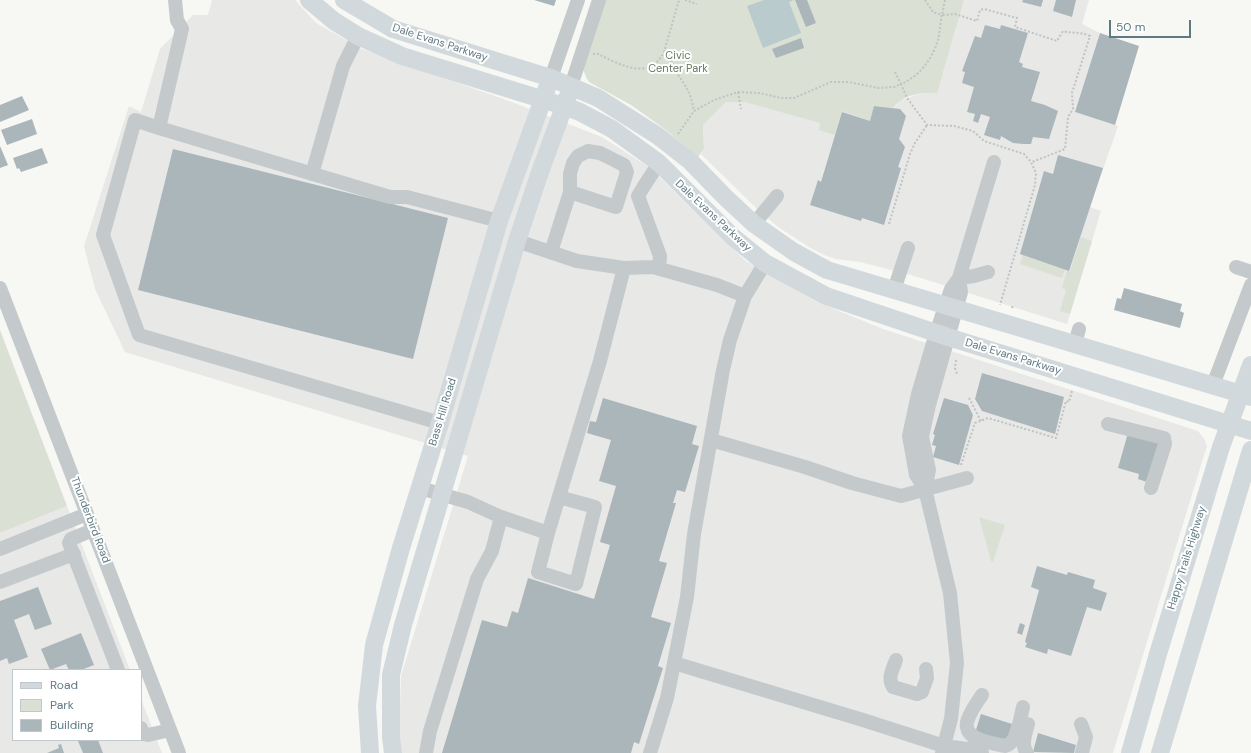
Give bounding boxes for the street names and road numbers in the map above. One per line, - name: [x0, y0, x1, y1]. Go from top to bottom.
- street label: Dale Evans Parkway: [391, 21, 489, 65]
- street label: Dale Evans Parkway: [672, 177, 754, 255]
- street label: Dale Evans Parkway: [963, 336, 1063, 378]
- street label: Bass Hill Road: [426, 377, 460, 447]
- street label: Thunderbird Road: [68, 475, 112, 565]
- street label: Happy Trails Highway: [1165, 505, 1209, 611]

